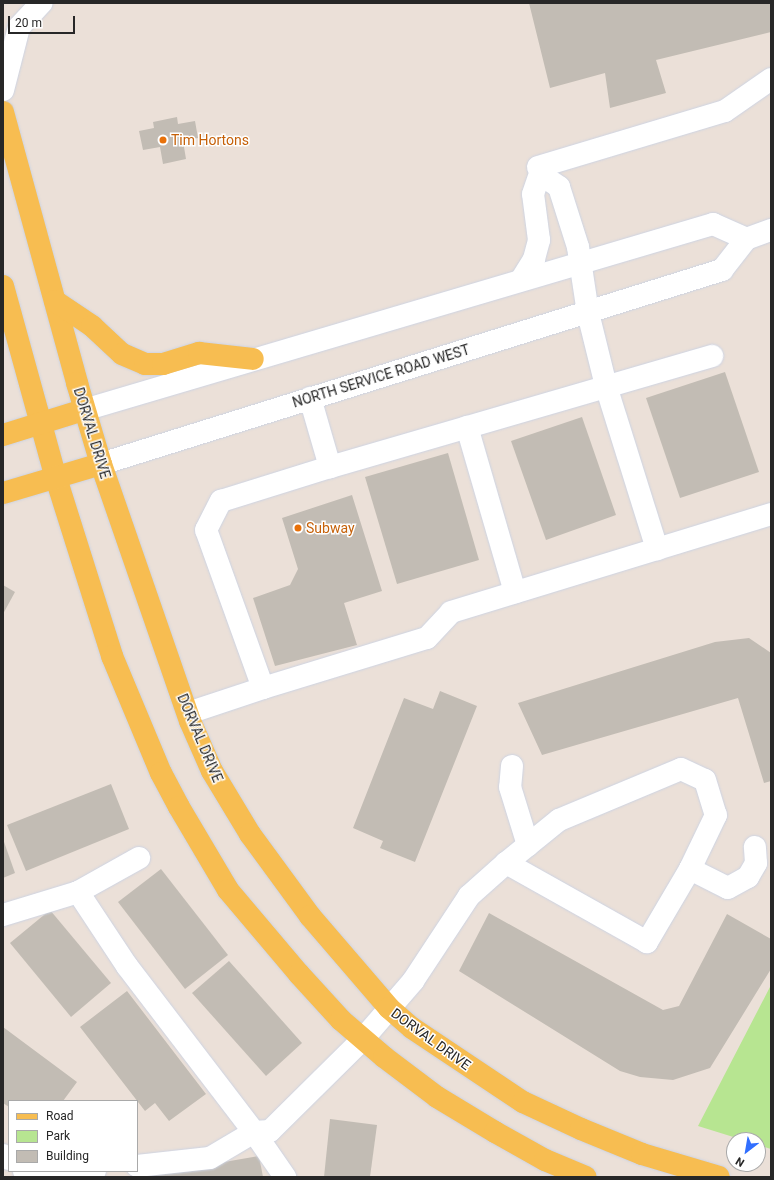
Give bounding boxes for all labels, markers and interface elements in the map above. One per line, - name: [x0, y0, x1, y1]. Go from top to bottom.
- scale bar: [10, 8, 77, 34]
- text: 20 m: [15, 16, 42, 30]
- place label: Tim Hortons: [171, 132, 249, 148]
- marker: Tim Hortons: [158, 135, 168, 145]
- street label: NORTH SERVICE ROAD WEST: [290, 341, 472, 411]
- street label: DORVAL DRIVE: [70, 385, 114, 481]
- place label: Subway: [306, 520, 355, 536]
- marker: Subway: [293, 523, 303, 533]
- street label: DORVAL DRIVE: [174, 691, 226, 785]
- street label: DORVAL DRIVE: [388, 1004, 474, 1074]
- legend: [8, 1100, 138, 1172]
- text: Road: [46, 1109, 74, 1123]
- text: Park: [46, 1129, 70, 1143]
- north arrow: [726, 1132, 766, 1172]
- text: Building: [46, 1149, 89, 1163]
- text: N: [733, 1154, 747, 1169]

